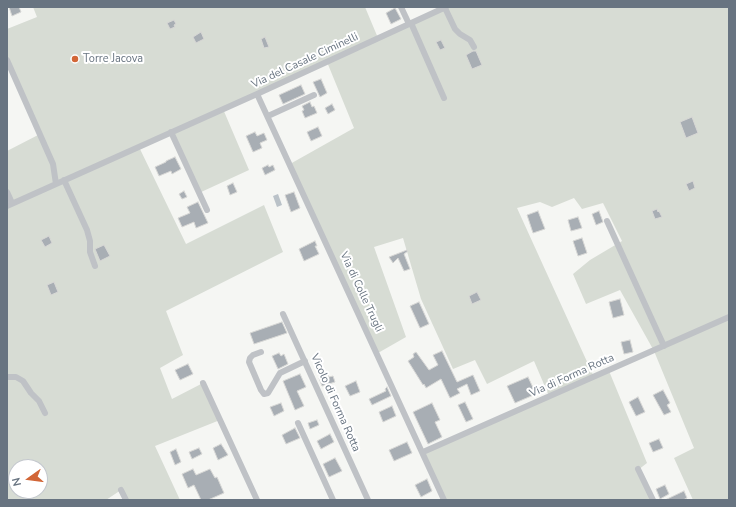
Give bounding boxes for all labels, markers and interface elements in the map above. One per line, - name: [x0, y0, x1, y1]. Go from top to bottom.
- street label: Via del Casale Ciminelli: [250, 30, 360, 92]
- place label: Torre Jacova: [83, 52, 143, 66]
- marker: Torre Jacova: [70, 54, 80, 64]
- street label: Via di Colle Trugli: [337, 250, 385, 334]
- street label: Via di Forma Rotta: [528, 351, 616, 401]
- street label: Vicolo di Forma Rotta: [307, 352, 363, 454]
- north arrow: [8, 459, 48, 499]
- text: N: [9, 476, 25, 488]

